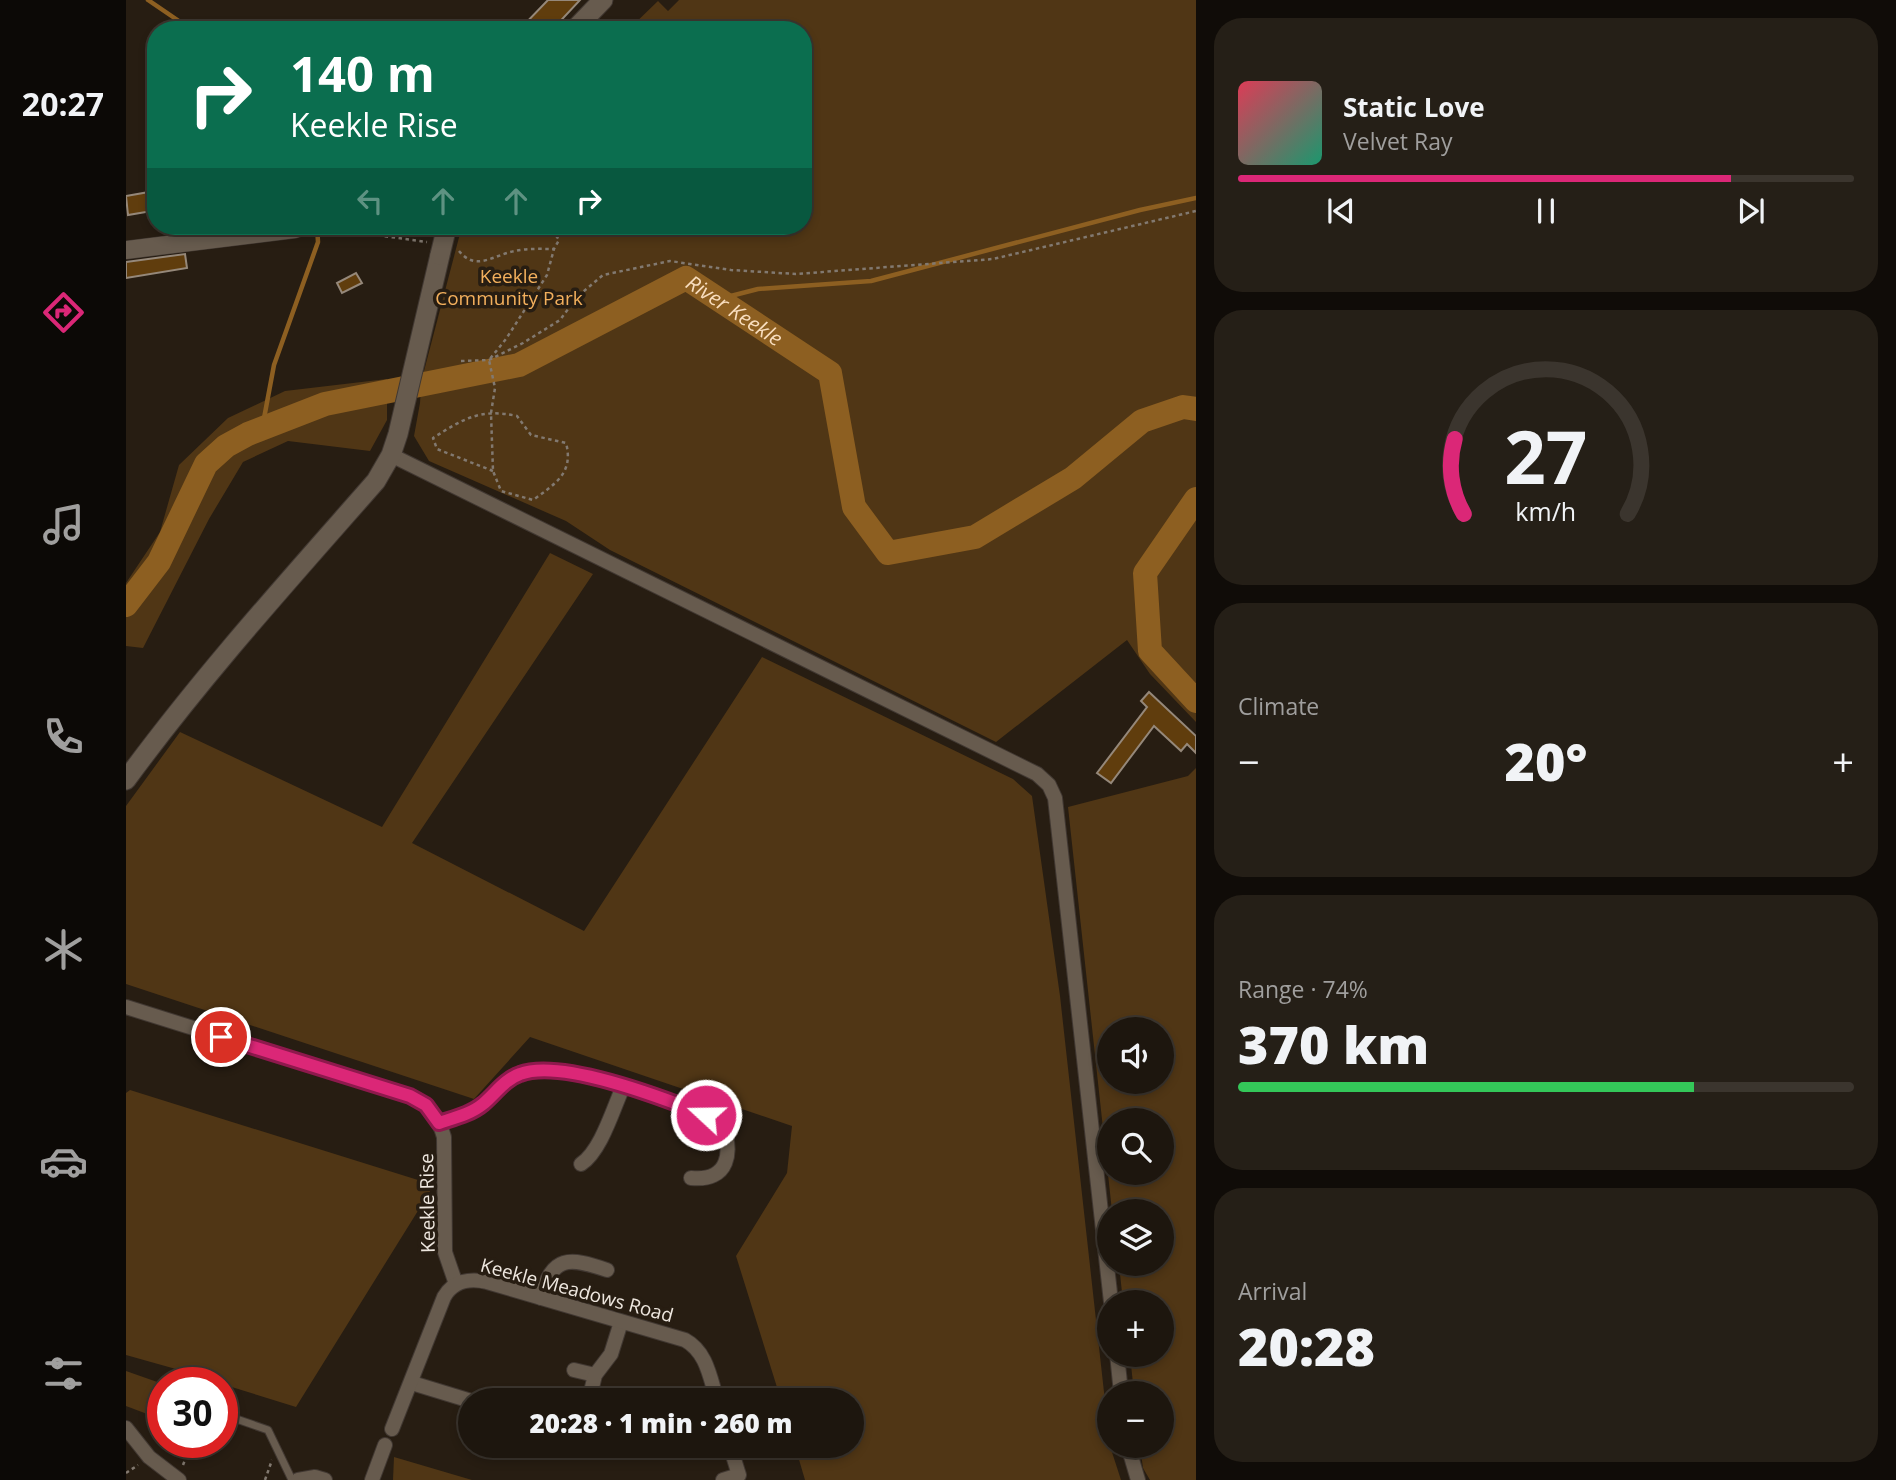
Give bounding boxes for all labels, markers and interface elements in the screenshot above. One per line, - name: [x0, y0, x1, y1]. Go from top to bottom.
- text: 140 m: [290, 40, 435, 106]
- icon: right: [175, 49, 266, 140]
- text: 20:27: [22, 82, 104, 125]
- text: Static Love: [1343, 89, 1485, 125]
- text: Keekle Rise: [290, 103, 458, 146]
- text: Velvet Ray: [1343, 125, 1453, 157]
- icon: left: [351, 182, 389, 220]
- icon: ahead: [424, 182, 462, 220]
- icon: ahead: [497, 182, 535, 220]
- icon: right: [570, 182, 608, 220]
- icon: previous: [1322, 192, 1360, 230]
- icon: pause: [1527, 192, 1565, 230]
- icon: next: [1732, 192, 1770, 230]
- park label: Keekle Community Park: [435, 263, 583, 311]
- water label: River Keekle: [681, 268, 788, 352]
- icon: directions: [39, 288, 88, 337]
- text: 27: [1504, 406, 1588, 505]
- text: km/h: [1516, 493, 1576, 527]
- icon: music: [39, 500, 88, 549]
- text: Climate: [1238, 690, 1319, 722]
- icon: phone: [39, 712, 88, 761]
- text: 20°: [1505, 725, 1587, 796]
- text: −: [1238, 735, 1260, 787]
- text: +: [1832, 735, 1854, 787]
- icon: climate: [39, 925, 88, 974]
- text: Range · 74%: [1238, 973, 1368, 1005]
- pin: [191, 1007, 251, 1067]
- text: 370 km: [1238, 1008, 1429, 1079]
- map controls: [1097, 1017, 1174, 1458]
- button: sound: [1097, 1017, 1174, 1094]
- icon: arrive: [202, 1018, 240, 1056]
- position arrow: [669, 1078, 743, 1152]
- button: search: [1097, 1108, 1174, 1185]
- icon: car: [39, 1137, 88, 1186]
- street label: Keekle Rise: [413, 1153, 441, 1253]
- button: layers: [1097, 1199, 1174, 1276]
- street label: Keekle Meadows Road: [478, 1252, 676, 1328]
- text: Arrival: [1238, 1275, 1307, 1307]
- button: +: [1097, 1290, 1174, 1367]
- text: 20:28: [1238, 1310, 1375, 1381]
- icon: filters: [39, 1349, 88, 1398]
- speed limit sign: 30: [147, 1367, 238, 1458]
- button: −: [1097, 1381, 1174, 1458]
- text: 20:28 · 1 min · 260 m: [530, 1405, 792, 1441]

